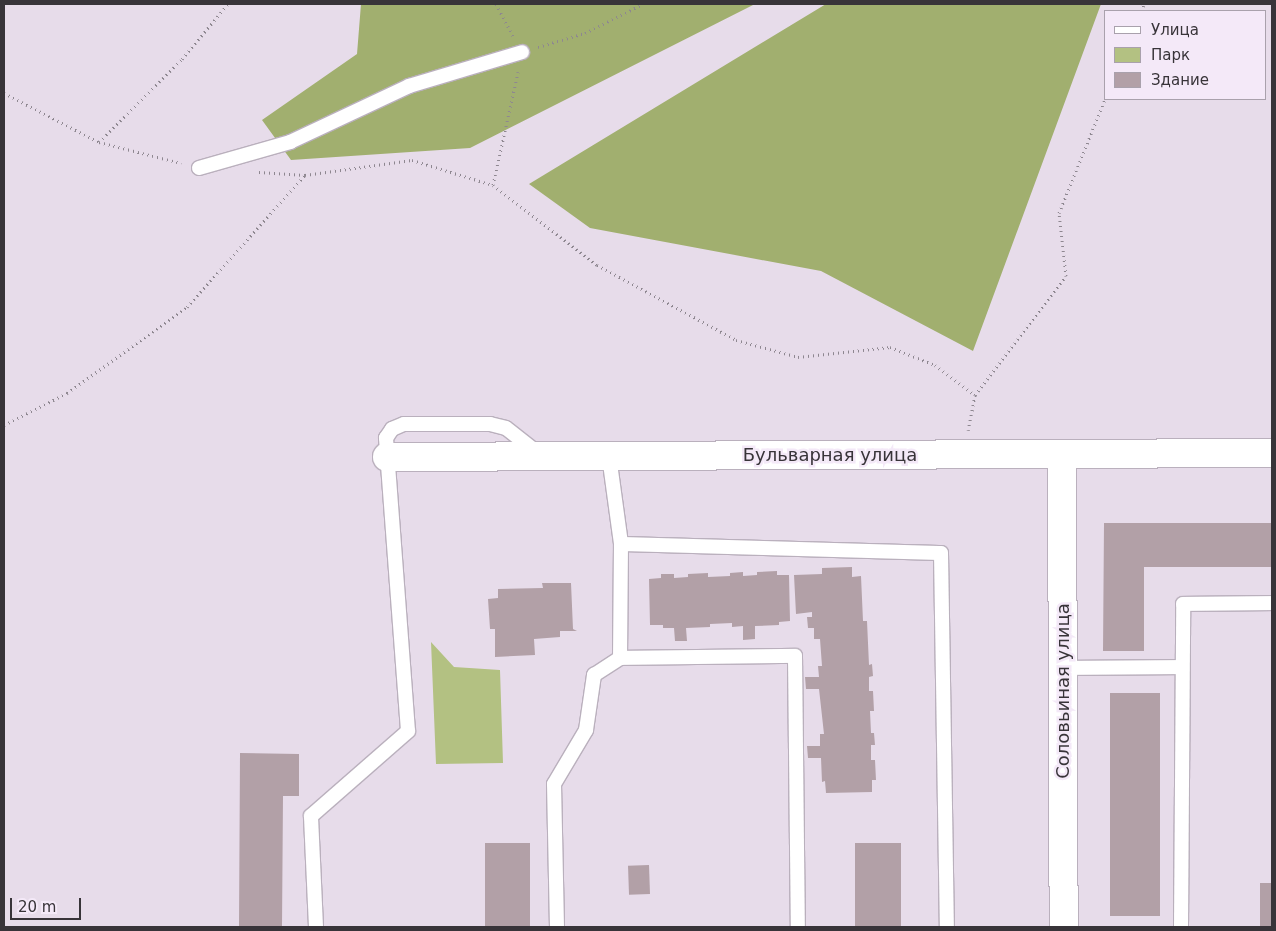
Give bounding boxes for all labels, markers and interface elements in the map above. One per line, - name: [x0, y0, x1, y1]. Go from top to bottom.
- legend: [1104, 10, 1266, 100]
- text: Улица: [1151, 21, 1199, 39]
- text: Парк: [1151, 46, 1190, 64]
- text: Здание: [1151, 71, 1209, 89]
- street label: Бульварная улица: [743, 444, 917, 466]
- street label: Соловьиная улица: [1052, 603, 1074, 779]
- scale bar: [12, 888, 84, 920]
- text: 20 m: [18, 898, 56, 916]

